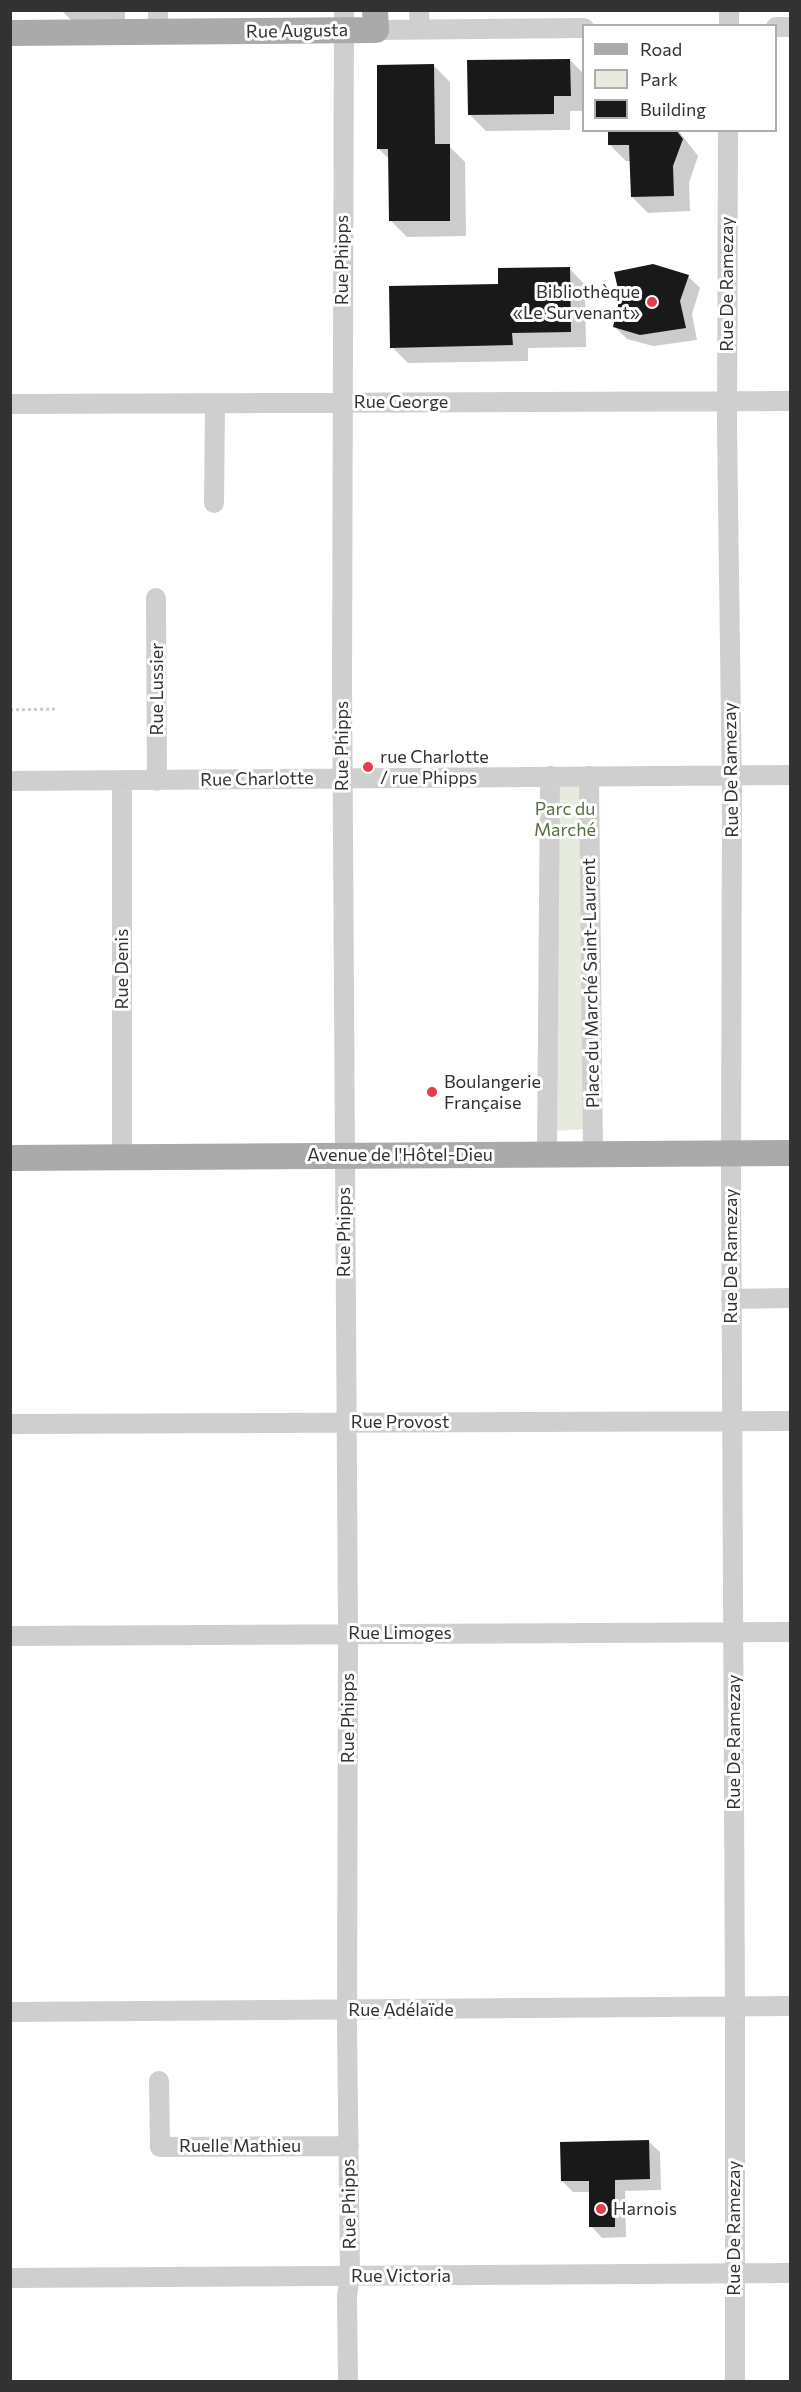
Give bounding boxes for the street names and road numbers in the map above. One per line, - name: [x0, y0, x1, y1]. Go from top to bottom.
- street label: Rue Augusta: [246, 19, 348, 43]
- street label: Rue Phipps: [331, 215, 353, 305]
- street label: Rue De Ramezay: [716, 216, 738, 352]
- street label: Rue George: [354, 391, 448, 413]
- street label: Rue Lussier: [146, 643, 168, 735]
- street label: Rue Phipps: [331, 701, 353, 791]
- street label: Rue De Ramezay: [719, 702, 743, 838]
- street label: Rue Charlotte: [200, 767, 314, 791]
- street label: Place du Marché Saint-Laurent: [578, 858, 604, 1108]
- street label: Rue Denis: [111, 929, 133, 1009]
- street label: Avenue de l'Hôtel-Dieu: [307, 1144, 493, 1166]
- street label: Rue Phipps: [333, 1187, 355, 1277]
- street label: Rue De Ramezay: [720, 1188, 742, 1324]
- street label: Rue Provost: [351, 1411, 449, 1433]
- street label: Rue Limoges: [348, 1622, 452, 1644]
- street label: Rue Phipps: [337, 1673, 359, 1763]
- street label: Rue De Ramezay: [723, 1674, 745, 1810]
- street label: Rue Adélaïde: [348, 1999, 454, 2021]
- street label: Ruelle Mathieu: [179, 2135, 301, 2157]
- street label: Rue Phipps: [337, 2159, 361, 2249]
- street label: Rue De Ramezay: [723, 2160, 745, 2296]
- street label: Rue Victoria: [351, 2265, 451, 2287]

